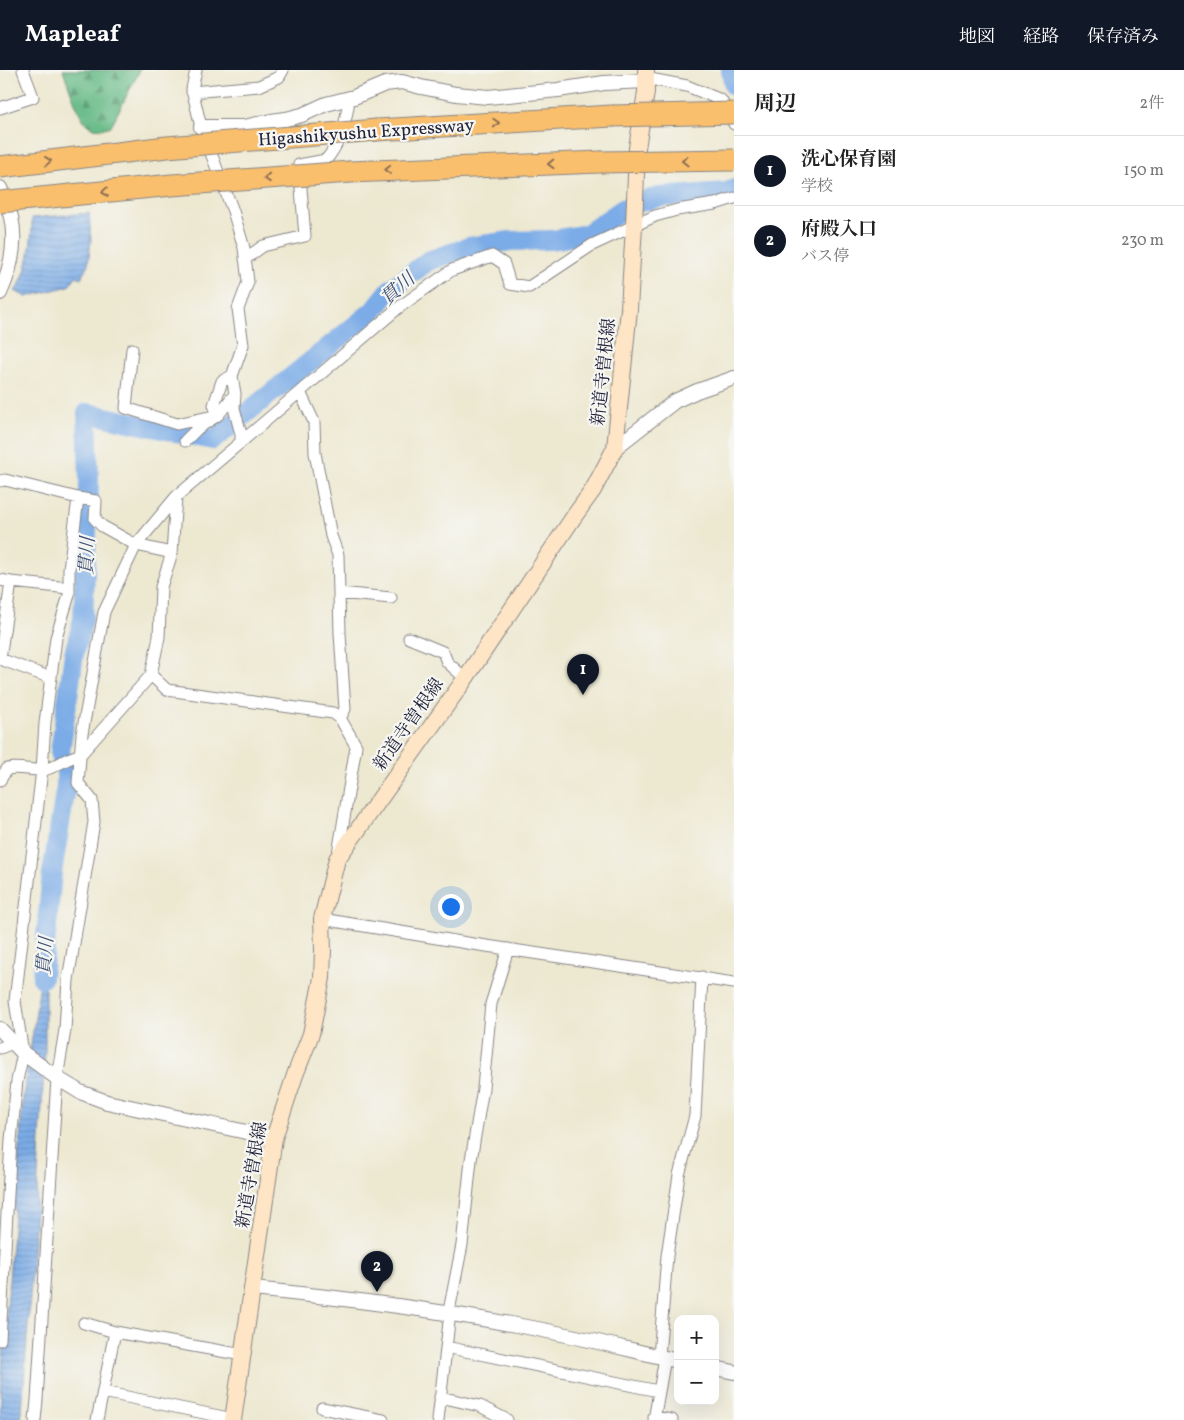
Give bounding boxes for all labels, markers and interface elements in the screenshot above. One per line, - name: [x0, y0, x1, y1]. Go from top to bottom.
- text: Mapleaf: [25, 18, 119, 52]
- text: 地図: [959, 25, 995, 50]
- text: 経路: [1023, 25, 1059, 50]
- text: 保存済み: [1087, 25, 1159, 50]
- text: 周辺: [754, 90, 796, 119]
- text: 2件: [1139, 93, 1164, 115]
- street label: Higashikyushu Expressway: [257, 113, 475, 154]
- one-way arrow: [492, 117, 500, 128]
- text: 洗心保育園: [801, 147, 896, 173]
- one-way arrow: [681, 156, 689, 166]
- one-way arrow: [44, 157, 53, 167]
- one-way arrow: [547, 159, 554, 169]
- text: 1: [767, 160, 773, 182]
- text: 150 m: [1123, 160, 1164, 182]
- one-way arrow: [384, 165, 392, 176]
- one-way arrow: [263, 173, 271, 184]
- text: 学校: [801, 176, 833, 198]
- one-way arrow: [101, 186, 109, 197]
- text: 府殿入口: [801, 217, 877, 243]
- text: 2: [766, 230, 774, 252]
- text: 230 m: [1121, 230, 1164, 252]
- text: バス停: [801, 246, 849, 268]
- water label: 貫川: [376, 266, 423, 312]
- street label: 新道寺曽根線: [586, 317, 623, 427]
- water label: 貫川: [74, 534, 102, 576]
- pin: 1: [567, 654, 599, 695]
- street label: 新道寺曽根線: [368, 673, 450, 776]
- your location: [438, 894, 464, 920]
- water label: 貫川: [31, 934, 61, 976]
- street label: 新道寺曽根線: [231, 1120, 274, 1231]
- pin: 2: [361, 1251, 393, 1292]
- map controls: [674, 1315, 719, 1405]
- button: +: [674, 1315, 719, 1360]
- button: −: [674, 1360, 719, 1405]

